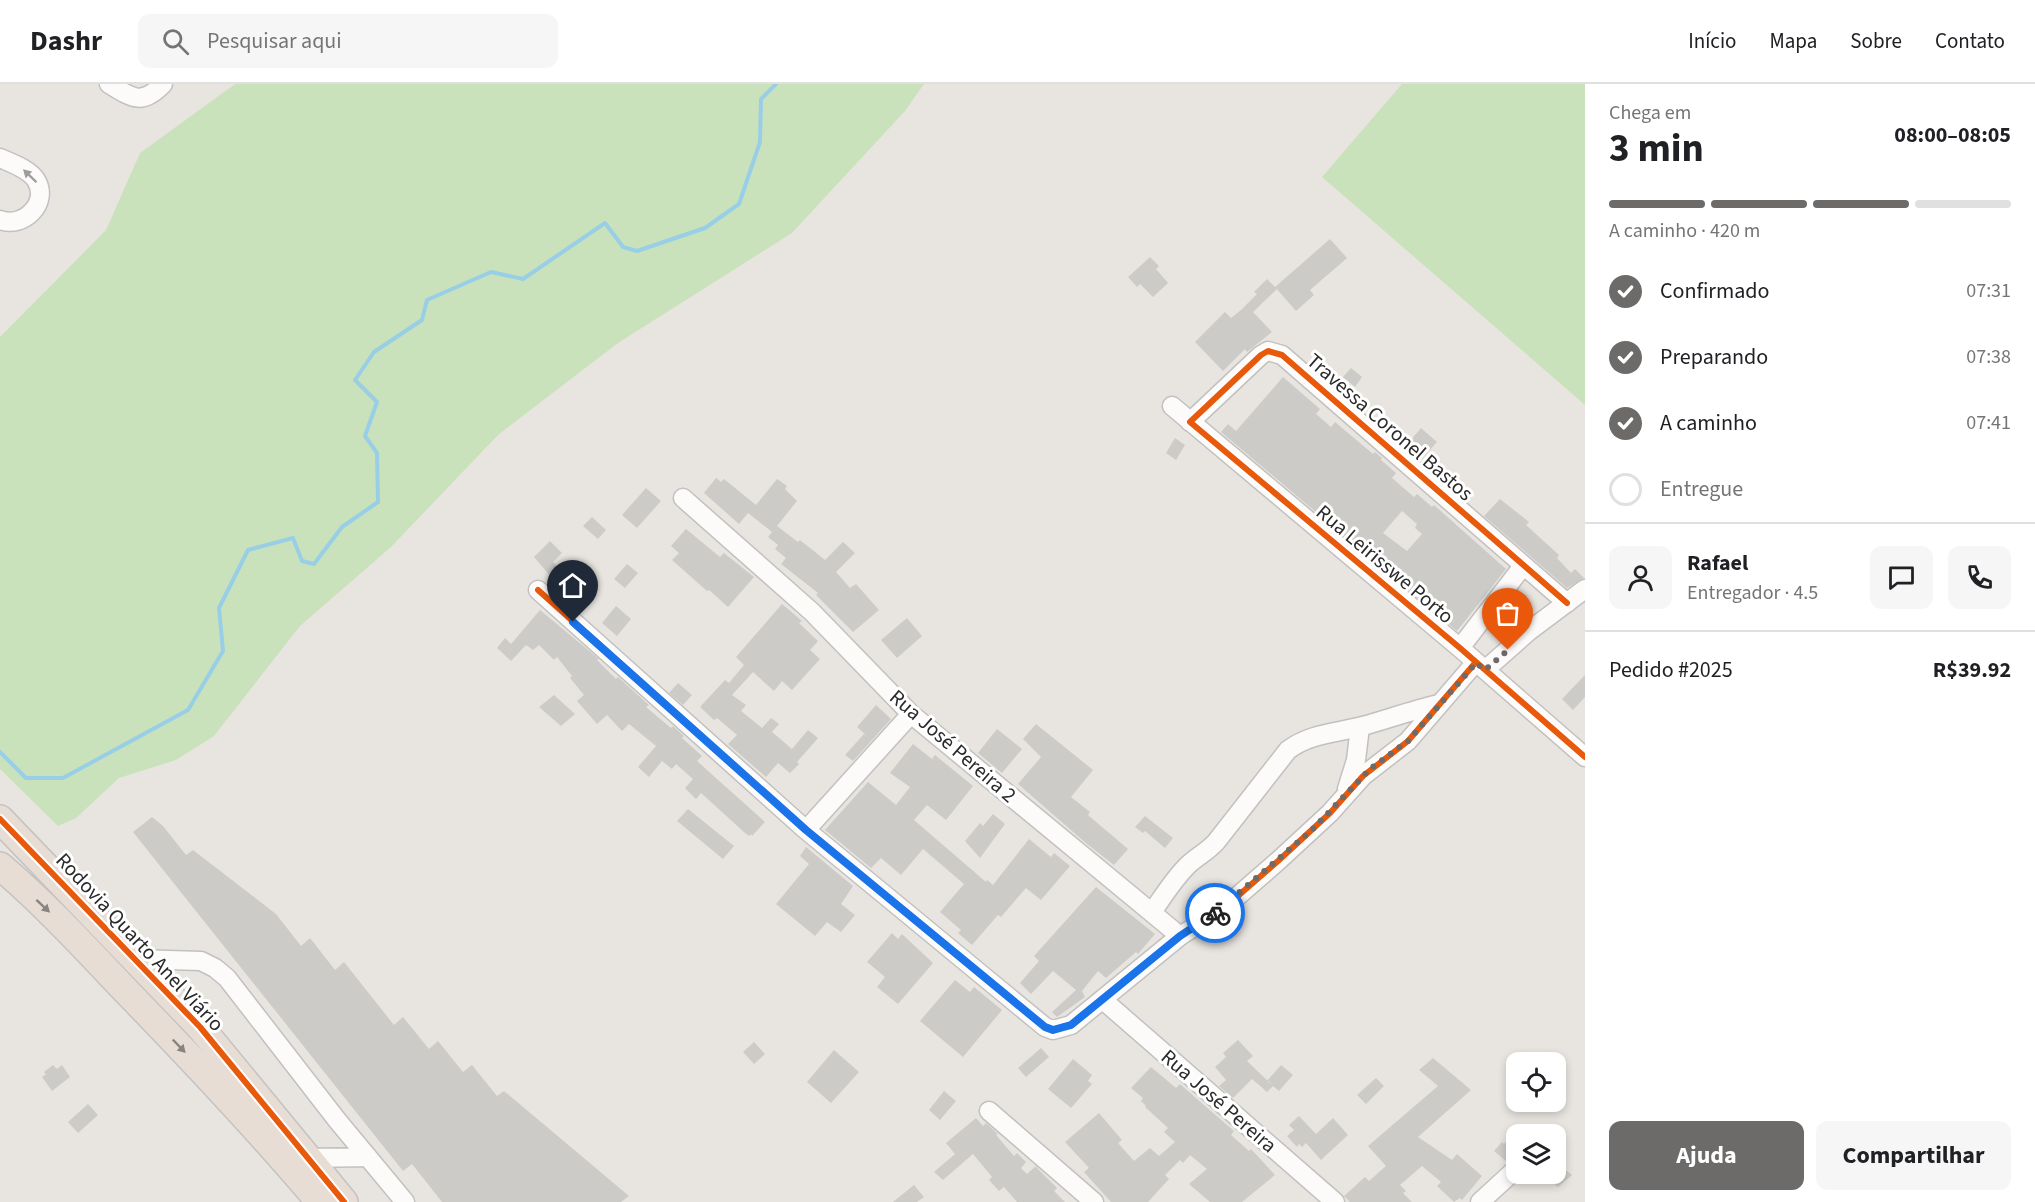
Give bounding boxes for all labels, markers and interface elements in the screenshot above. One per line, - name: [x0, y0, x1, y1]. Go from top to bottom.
- search box: [138, 14, 558, 68]
- text: Dashr: [30, 21, 102, 61]
- icon: search: [159, 25, 192, 58]
- text: Pesquisar aqui: [207, 25, 342, 57]
- text: Início: [1688, 26, 1736, 56]
- text: Mapa: [1769, 26, 1817, 56]
- text: Sobre: [1850, 26, 1902, 56]
- text: Contato: [1935, 26, 2005, 56]
- text: Chega em: [1609, 99, 1691, 127]
- text: 08:00–08:05: [1894, 119, 2011, 151]
- text: 3 min: [1609, 121, 1704, 177]
- one-way arrow: [23, 169, 37, 183]
- text: A caminho · 420 m: [1609, 217, 1760, 245]
- icon: check: [1609, 275, 1642, 308]
- text: Confirmado: [1660, 275, 1769, 307]
- text: 07:31: [1966, 277, 2011, 305]
- icon: check: [1609, 341, 1642, 374]
- text: Preparando: [1660, 341, 1768, 373]
- text: 07:38: [1966, 343, 2011, 371]
- street label: Travessa Coronel Bastos: [1300, 346, 1480, 508]
- icon: check: [1609, 407, 1642, 440]
- text: A caminho: [1660, 407, 1757, 439]
- text: 07:41: [1966, 409, 2011, 437]
- text: Entregue: [1660, 473, 1743, 505]
- street label: Rua Leirisswe Porto: [1310, 497, 1460, 631]
- button: person: [1609, 546, 1672, 609]
- button: chat: [1870, 546, 1933, 609]
- button: phone: [1948, 546, 2011, 609]
- text: Rafael: [1687, 547, 1748, 579]
- pin: [547, 560, 598, 622]
- icon: home: [556, 569, 589, 602]
- text: Entregador · 4.5: [1687, 579, 1818, 607]
- pin: [1482, 588, 1533, 650]
- icon: bag: [1491, 597, 1524, 630]
- text: Pedido #2025: [1609, 654, 1733, 686]
- text: R$39.92: [1933, 654, 2011, 686]
- street label: Rua José Pereira 2: [883, 682, 1023, 810]
- street label: Rodovia Quarto Anel Viário: [49, 846, 231, 1038]
- courier: [1185, 883, 1245, 943]
- icon: bike: [1199, 897, 1232, 930]
- one-way arrow: [36, 898, 50, 912]
- one-way arrow: [172, 1038, 186, 1053]
- street label: Rua José Pereira: [1155, 1042, 1283, 1160]
- map controls: [1506, 1052, 1566, 1184]
- button: locate: [1506, 1052, 1566, 1112]
- button: Ajuda: [1609, 1121, 1804, 1190]
- button: Compartilhar: [1816, 1121, 2011, 1190]
- button: layers: [1506, 1124, 1566, 1184]

